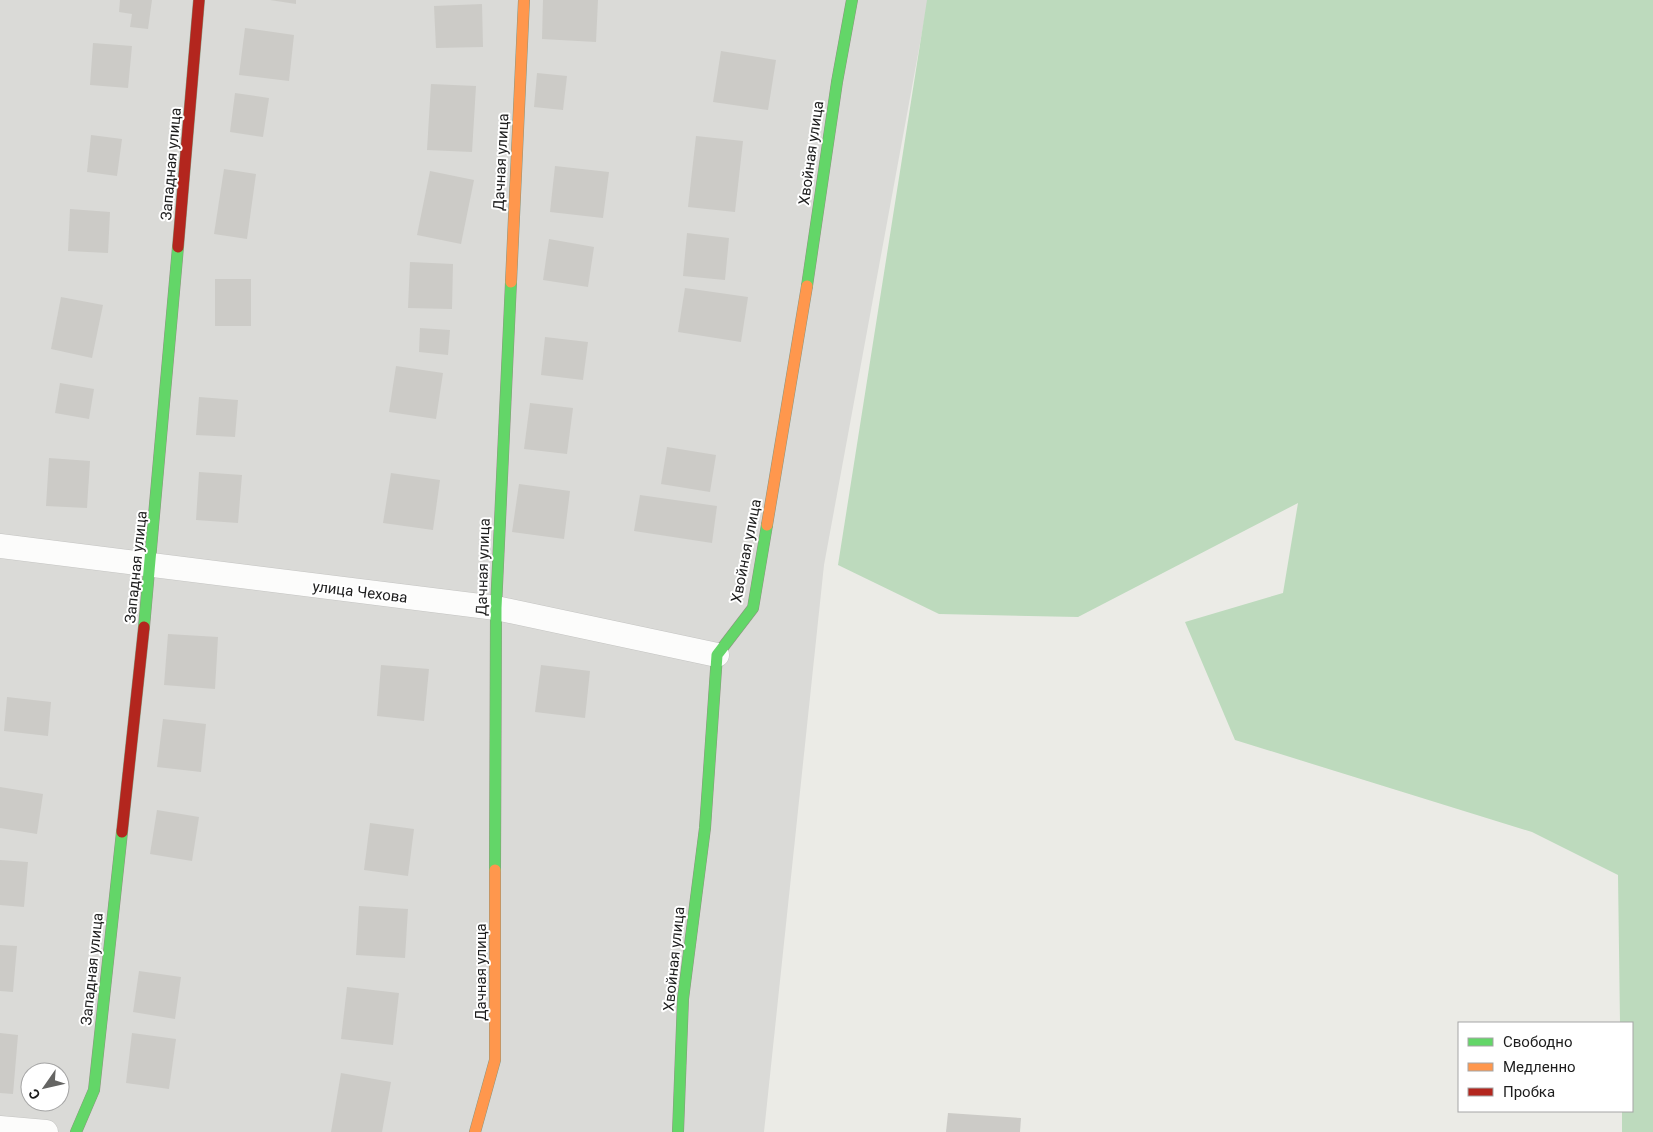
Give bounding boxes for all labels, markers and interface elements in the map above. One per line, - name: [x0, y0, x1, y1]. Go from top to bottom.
- street label: Хвойная улица: [795, 100, 827, 206]
- street label: Западная улица: [157, 107, 185, 221]
- street label: Дачная улица: [489, 113, 513, 211]
- street label: Хвойная улица: [727, 498, 765, 604]
- street label: Западная улица: [121, 510, 151, 624]
- street label: Дачная улица: [472, 518, 494, 616]
- street label: улица Чехова: [311, 577, 409, 607]
- street label: Хвойная улица: [660, 906, 688, 1012]
- street label: Западная улица: [77, 912, 107, 1026]
- street label: Дачная улица: [472, 923, 490, 1021]
- legend: [1458, 1022, 1633, 1112]
- text: Свободно: [1503, 1033, 1572, 1051]
- text: Медленно: [1503, 1058, 1576, 1076]
- north arrow: [20, 1062, 70, 1112]
- text: Пробка: [1503, 1083, 1555, 1101]
- text: С: [25, 1086, 43, 1103]

